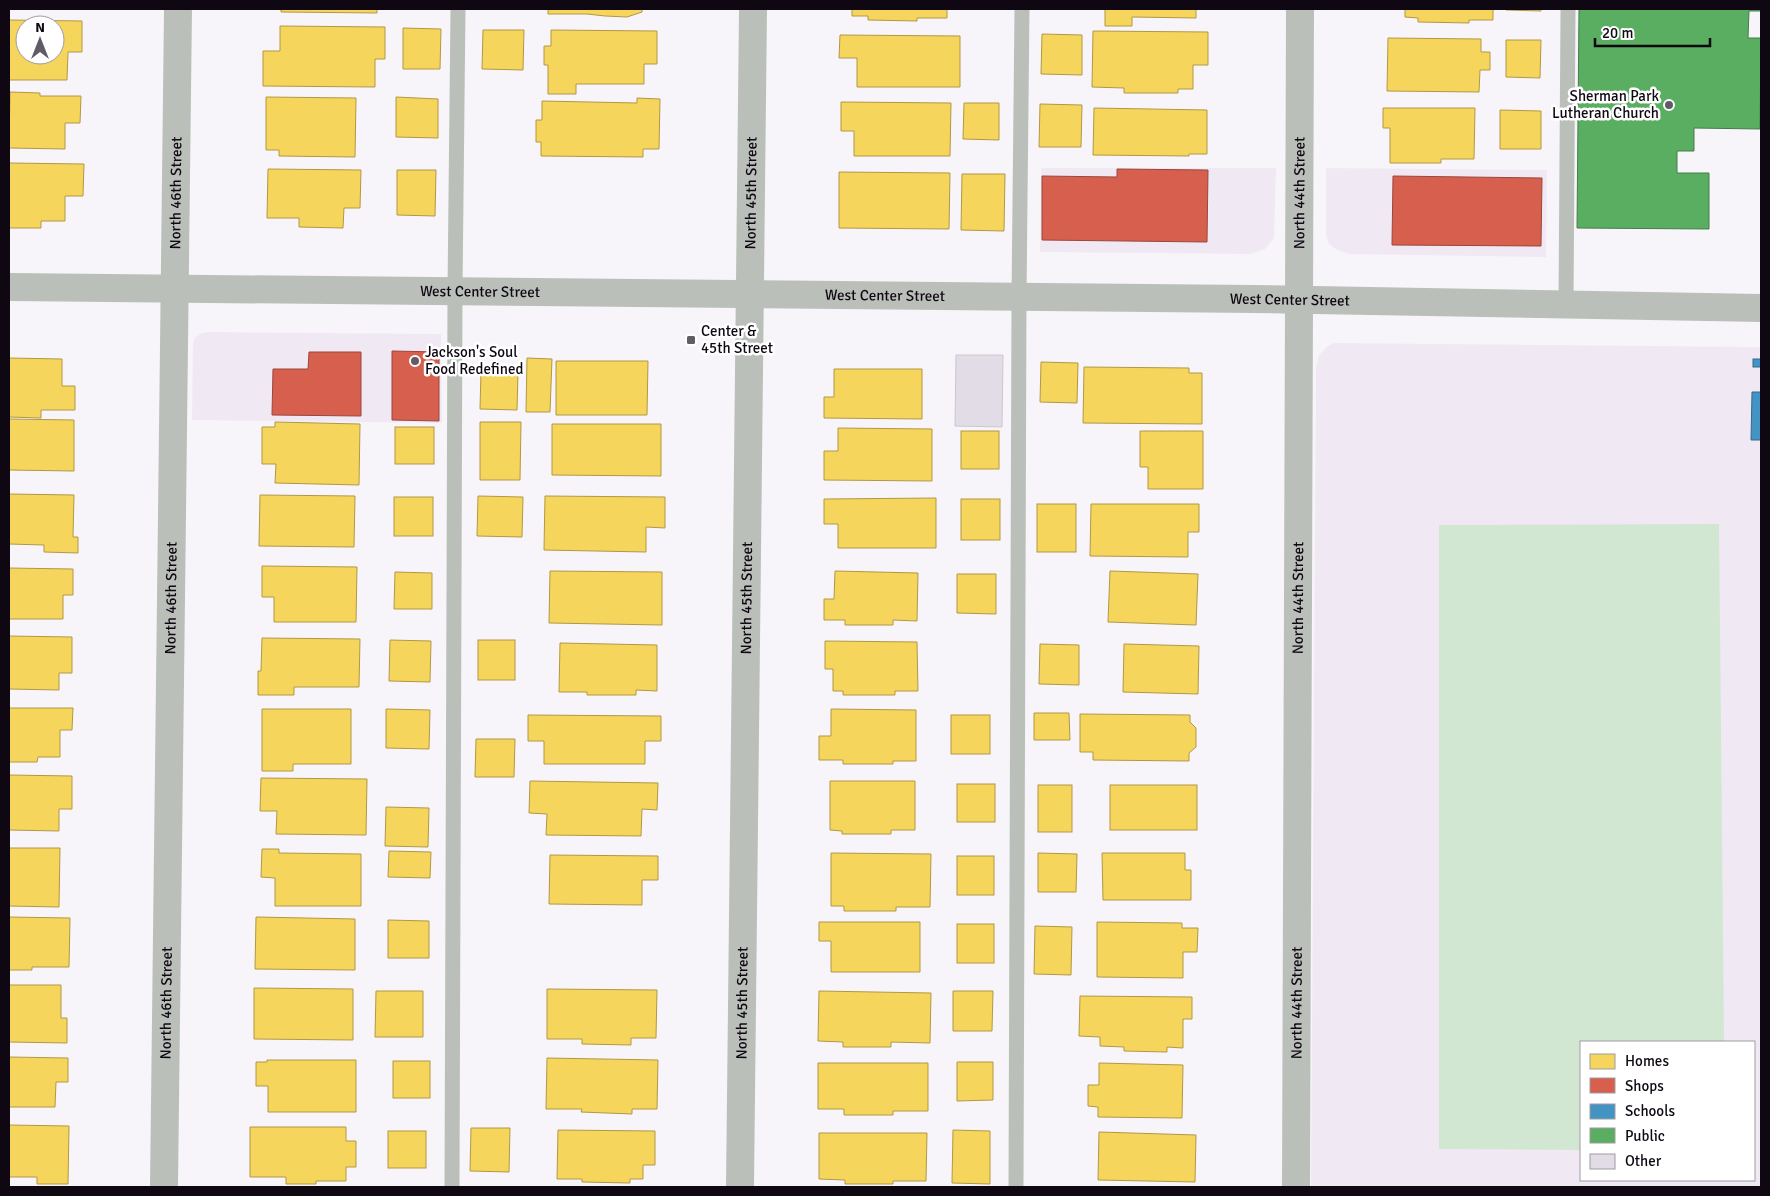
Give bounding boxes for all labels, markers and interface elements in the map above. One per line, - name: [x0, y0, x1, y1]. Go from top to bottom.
- north arrow: [15, 15, 65, 65]
- scale bar: [1595, 15, 1710, 47]
- text: N: [35, 19, 45, 36]
- text: 20 m: [1602, 24, 1633, 42]
- place label: Sherman Park Lutheran Church: [1552, 87, 1659, 122]
- marker: Sherman Park Lutheran Church: [1663, 99, 1675, 111]
- street label: North 46th Street: [166, 137, 185, 250]
- street label: North 45th Street: [741, 137, 761, 249]
- street label: North 44th Street: [1290, 137, 1309, 249]
- street label: West Center Street: [420, 282, 540, 301]
- street label: West Center Street: [825, 286, 945, 305]
- street label: West Center Street: [1230, 290, 1350, 310]
- place label: Center & 45th Street: [701, 322, 773, 357]
- marker: Center & 45th Street: [685, 334, 697, 346]
- place label: Jackson's Soul Food Redefined: [425, 343, 523, 378]
- marker: Jackson's Soul Food Redefined: [409, 355, 421, 367]
- street label: North 46th Street: [161, 542, 181, 654]
- street label: North 45th Street: [737, 542, 756, 654]
- street label: North 44th Street: [1289, 542, 1307, 654]
- street label: North 46th Street: [157, 947, 176, 1059]
- street label: North 45th Street: [732, 947, 752, 1059]
- street label: North 44th Street: [1287, 947, 1306, 1059]
- legend: [1580, 1041, 1755, 1181]
- text: Homes: [1625, 1052, 1669, 1070]
- text: Shops: [1625, 1077, 1664, 1095]
- text: Schools: [1625, 1102, 1676, 1120]
- text: Public: [1625, 1127, 1665, 1145]
- text: Other: [1625, 1152, 1662, 1170]

